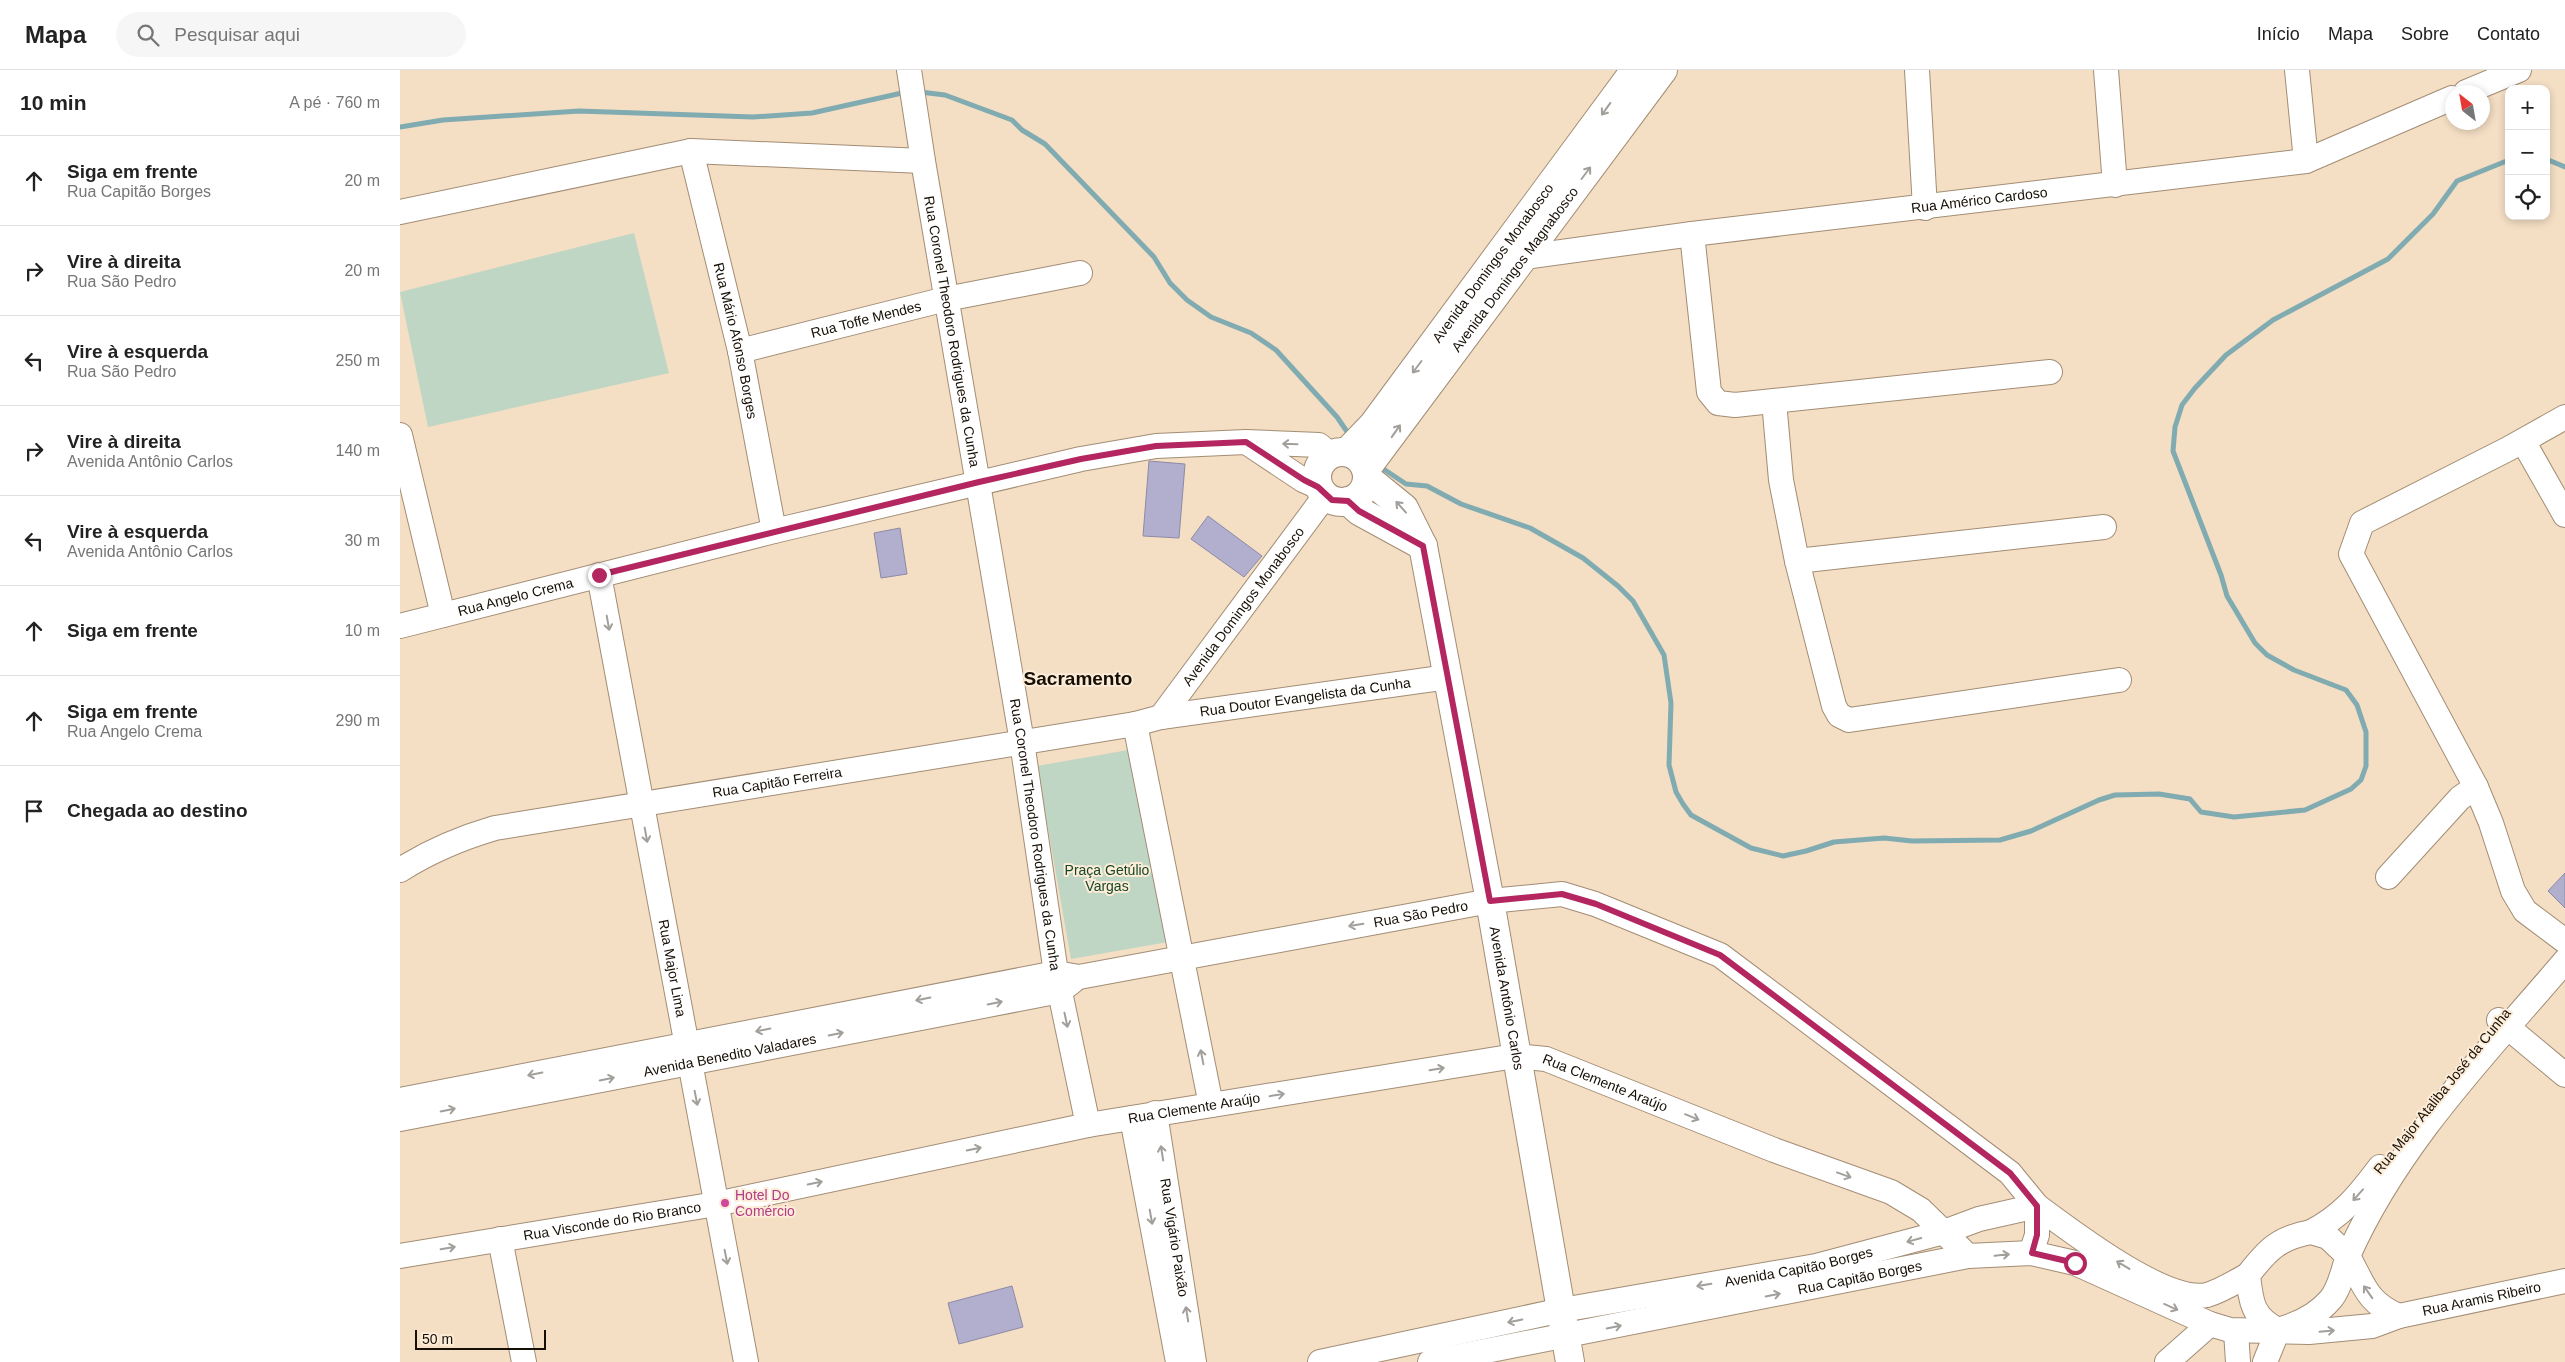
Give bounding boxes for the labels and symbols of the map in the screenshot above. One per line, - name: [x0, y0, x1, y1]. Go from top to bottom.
- north arrow: [2445, 85, 2490, 130]
- one-way arrow: [1601, 102, 1611, 116]
- one-way arrow: [1581, 166, 1591, 180]
- street label: Avenida Domingos Monabosco: [1429, 180, 1557, 346]
- street label: Avenida Domingos Magnabosco: [1448, 183, 1581, 355]
- street label: Rua Américo Cardoso: [1910, 184, 2048, 216]
- street label: Rua Coronel Theodoro Rodrigues da Cunha: [921, 195, 983, 468]
- street label: Rua Mário Afonso Borges: [711, 261, 761, 420]
- street label: Rua Toffe Mendes: [809, 298, 923, 341]
- one-way arrow: [1411, 360, 1422, 373]
- one-way arrow: [1391, 424, 1401, 438]
- one-way arrow: [1282, 439, 1298, 448]
- one-way arrow: [1396, 501, 1407, 514]
- street label: Avenida Domingos Monabosco: [1179, 523, 1308, 689]
- route end: [588, 564, 611, 587]
- street label: Rua Angelo Crema: [456, 574, 575, 619]
- one-way arrow: [603, 615, 613, 631]
- district label: Sacramento: [1024, 668, 1132, 689]
- street label: Rua Doutor Evangelista da Cunha: [1199, 674, 1412, 720]
- street label: Rua Coronel Theodoro Rodrigues da Cunha: [1007, 697, 1064, 972]
- street label: Rua Capitão Ferreira: [711, 764, 843, 801]
- one-way arrow: [642, 826, 652, 842]
- park label: Praça Getúlio Vargas: [1065, 862, 1150, 894]
- street label: Rua São Pedro: [1372, 897, 1469, 930]
- street label: Rua Major Lima: [655, 918, 689, 1019]
- one-way arrow: [1348, 921, 1364, 930]
- street label: Avenida Antônio Carlos: [1487, 925, 1527, 1071]
- one-way arrow: [915, 995, 931, 1004]
- one-way arrow: [987, 998, 1003, 1008]
- street label: Rua Major Ataliba José da Cunha: [2370, 1005, 2514, 1177]
- one-way arrow: [1062, 1012, 1071, 1028]
- one-way arrow: [755, 1026, 771, 1036]
- one-way arrow: [827, 1029, 843, 1039]
- street label: Avenida Benedito Valadares: [642, 1030, 818, 1080]
- one-way arrow: [1197, 1050, 1207, 1066]
- street label: Rua Clemente Araújo: [1540, 1051, 1670, 1115]
- one-way arrow: [1429, 1063, 1445, 1073]
- one-way arrow: [527, 1070, 543, 1080]
- one-way arrow: [599, 1073, 615, 1083]
- one-way arrow: [691, 1089, 701, 1105]
- street label: Rua Clemente Araújo: [1127, 1089, 1261, 1126]
- one-way arrow: [1268, 1089, 1284, 1099]
- one-way arrow: [439, 1104, 455, 1114]
- one-way arrow: [1685, 1114, 1700, 1123]
- one-way arrow: [965, 1144, 981, 1154]
- one-way arrow: [1156, 1146, 1166, 1162]
- one-way arrow: [1836, 1171, 1852, 1180]
- street label: Rua Vigário Paixão: [1157, 1177, 1192, 1298]
- one-way arrow: [806, 1178, 822, 1187]
- place label: Hotel Do Comércio: [735, 1187, 795, 1219]
- one-way arrow: [2352, 1189, 2364, 1202]
- marker: Hotel Do Comércio: [719, 1197, 731, 1209]
- street label: Rua Visconde do Rio Branco: [522, 1199, 702, 1244]
- one-way arrow: [1146, 1209, 1156, 1225]
- one-way arrow: [1906, 1235, 1922, 1245]
- one-way arrow: [440, 1242, 456, 1252]
- street label: Avenida Capitão Borges: [1723, 1243, 1874, 1290]
- one-way arrow: [722, 1249, 732, 1265]
- one-way arrow: [1993, 1250, 2009, 1260]
- route start: [2064, 1252, 2087, 1275]
- street label: Rua Capitão Borges: [1796, 1257, 1923, 1297]
- one-way arrow: [2116, 1260, 2130, 1270]
- street label: Rua Aramis Ribeiro: [2421, 1278, 2542, 1319]
- one-way arrow: [1696, 1281, 1712, 1291]
- one-way arrow: [2363, 1285, 2373, 1299]
- one-way arrow: [1765, 1290, 1781, 1299]
- one-way arrow: [2163, 1302, 2178, 1312]
- one-way arrow: [1181, 1306, 1191, 1322]
- one-way arrow: [1507, 1316, 1523, 1326]
- one-way arrow: [1605, 1322, 1621, 1332]
- one-way arrow: [2319, 1326, 2335, 1335]
- scale bar: [415, 1327, 546, 1350]

